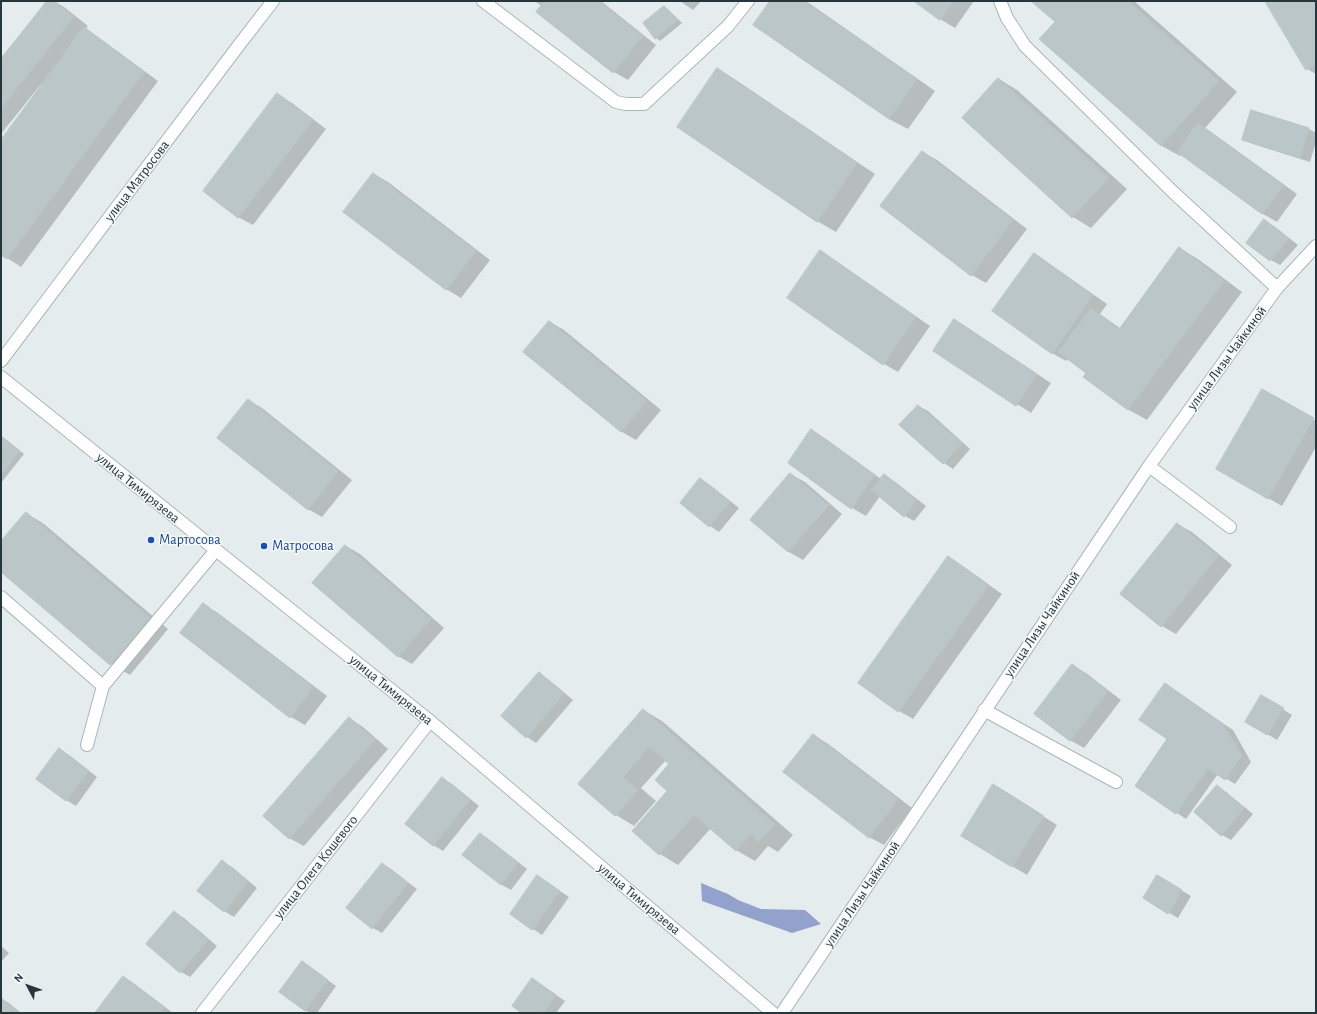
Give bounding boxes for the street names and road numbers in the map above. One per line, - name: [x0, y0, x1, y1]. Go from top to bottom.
- street label: улица Матросова: [101, 137, 173, 225]
- street label: улица Лизы Чайкиной: [1184, 303, 1270, 413]
- street label: улица Тимирязева: [93, 449, 183, 527]
- street label: улица Лизы Чайкиной: [1000, 568, 1084, 680]
- street label: улица Тимирязева: [346, 651, 436, 729]
- street label: улица Олега Кошевого: [270, 812, 362, 922]
- street label: улица Лизы Чайкиной: [820, 838, 904, 950]
- street label: улица Тимирязева: [594, 860, 684, 938]

